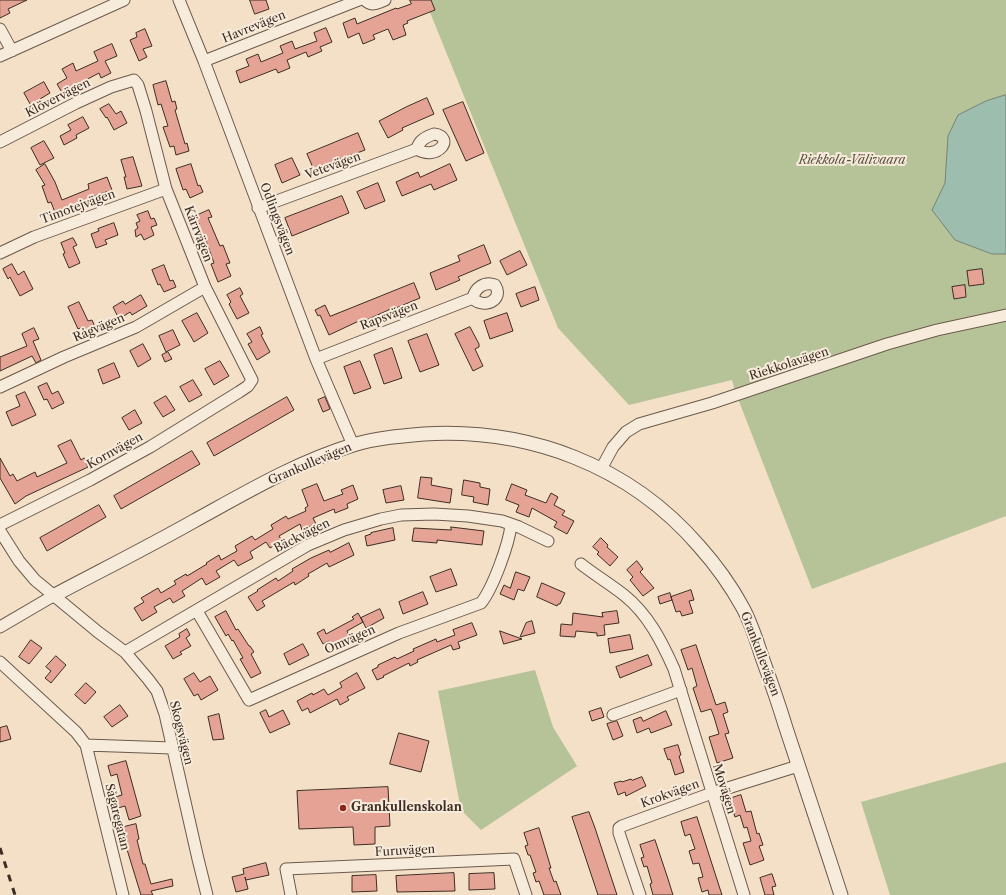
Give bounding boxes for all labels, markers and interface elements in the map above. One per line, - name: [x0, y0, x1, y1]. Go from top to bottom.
- street label: Havrevägen: [220, 8, 288, 46]
- street label: Klövervägen: [23, 76, 93, 120]
- street label: Vetevägen: [303, 149, 363, 183]
- park label: Riekkola-Välivaara: [799, 154, 905, 168]
- street label: Odlingsvägen: [257, 181, 297, 257]
- street label: Timotejvägen: [39, 187, 117, 227]
- street label: Kärrvägen: [181, 204, 215, 264]
- street label: Rapsvägen: [358, 298, 420, 334]
- street label: Rågvägen: [71, 311, 127, 345]
- street label: Riekkolavägen: [748, 344, 830, 384]
- street label: Kornvägen: [85, 430, 145, 472]
- street label: Grankullevägen: [266, 440, 354, 488]
- street label: Bäckvägen: [272, 516, 332, 556]
- street label: Grankullevägen: [737, 610, 783, 698]
- street label: Omvägen: [322, 622, 378, 658]
- street label: Skogsvägen: [166, 699, 196, 767]
- street label: Movägen: [710, 762, 738, 816]
- street label: Krokvägen: [639, 777, 701, 811]
- street label: Sågaregatan: [102, 782, 132, 852]
- place label: Grankullenskolan: [351, 801, 462, 815]
- marker: Grankullenskolan: [338, 803, 348, 813]
- street label: Furuvägen: [374, 842, 436, 860]

